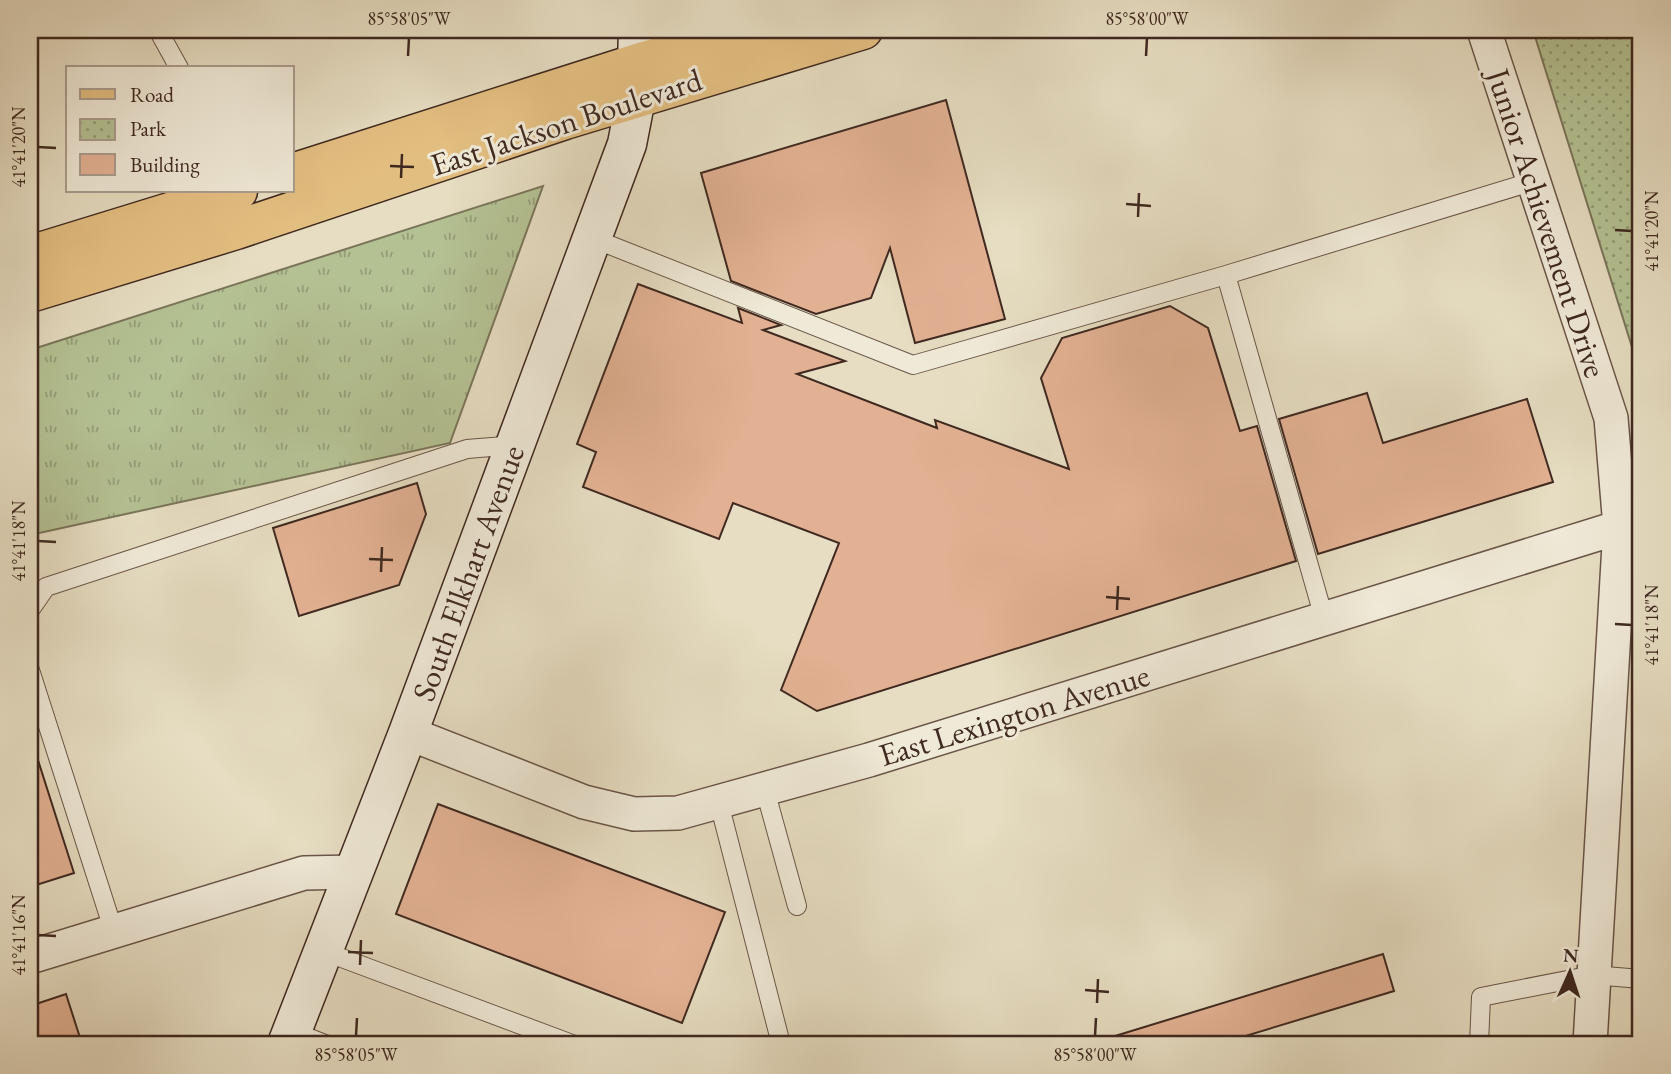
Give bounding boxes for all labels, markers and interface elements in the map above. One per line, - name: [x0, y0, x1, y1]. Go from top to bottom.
- text: 85°58'05"W: [367, 7, 451, 30]
- text: 85°58'00"W: [1105, 7, 1189, 30]
- street label: East Jackson Boulevard: [425, 58, 708, 186]
- street label: Junior Achievement Drive: [1476, 60, 1617, 383]
- legend: [66, 66, 294, 192]
- text: Road: [130, 81, 174, 108]
- text: 41°41'20"N: [7, 106, 30, 187]
- text: Park: [130, 115, 167, 142]
- text: Building: [130, 151, 200, 178]
- text: 41°41'20"N: [1640, 190, 1663, 271]
- street label: South Elkhart Avenue: [402, 439, 534, 707]
- text: 41°41'18"N: [7, 500, 30, 581]
- text: 41°41'18"N: [1640, 584, 1663, 665]
- street label: East Lexington Avenue: [874, 654, 1154, 776]
- text: 41°41'16"N: [7, 894, 30, 975]
- north arrow: [1534, 937, 1604, 1007]
- text: N: [1563, 943, 1580, 968]
- text: 85°58'05"W: [314, 1043, 398, 1066]
- text: 85°58'00"W: [1053, 1043, 1137, 1066]

